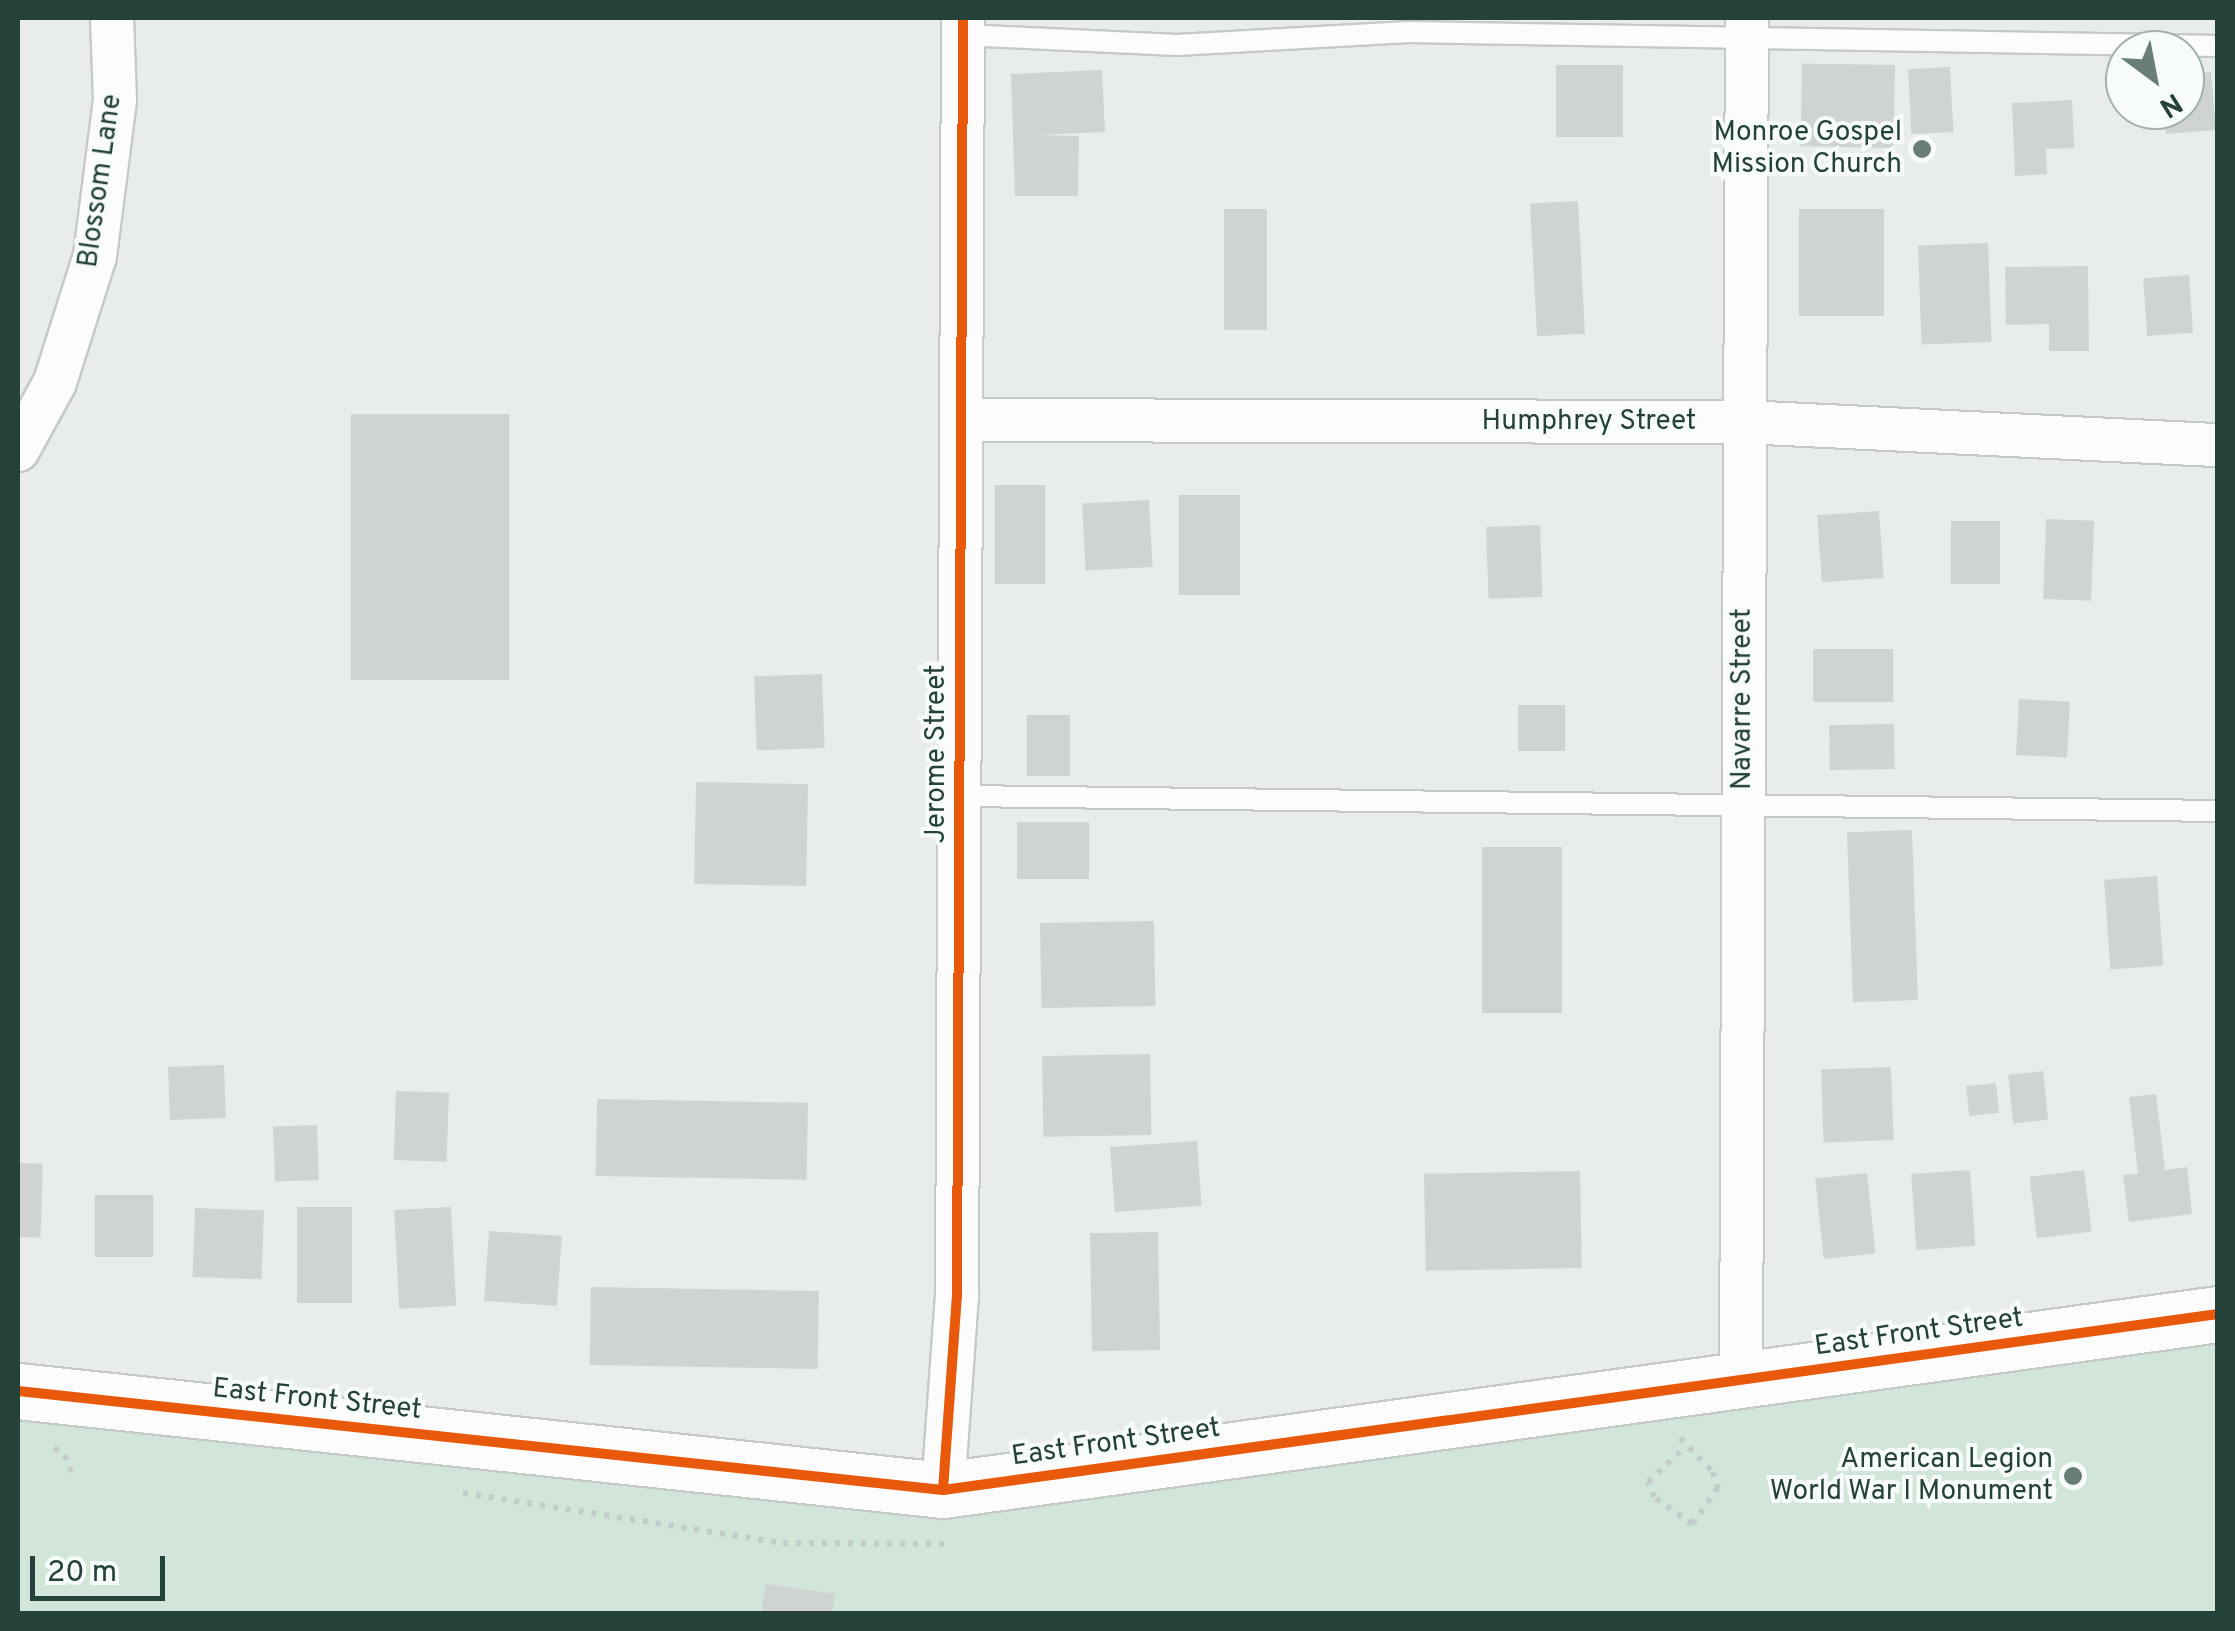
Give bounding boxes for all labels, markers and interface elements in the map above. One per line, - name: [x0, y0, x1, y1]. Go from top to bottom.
- north arrow: [2105, 30, 2205, 130]
- text: N: [2152, 83, 2188, 124]
- street label: Blossom Lane: [72, 92, 130, 270]
- place label: Monroe Gospel Mission Church: [1711, 116, 1902, 182]
- marker: Monroe Gospel Mission Church: [1911, 138, 1933, 160]
- street label: Humphrey Street: [1482, 405, 1696, 439]
- street label: Navarre Street: [1726, 608, 1760, 790]
- street label: Jerome Street: [920, 664, 954, 844]
- street label: East Front Street: [1813, 1302, 2025, 1364]
- street label: East Front Street: [211, 1372, 423, 1428]
- street label: East Front Street: [1010, 1412, 1222, 1474]
- place label: American Legion World War I Monument: [1769, 1443, 2053, 1509]
- marker: American Legion World War I Monument: [2062, 1465, 2084, 1487]
- scale bar: [35, 1536, 170, 1598]
- text: 20 m: [47, 1555, 117, 1592]

